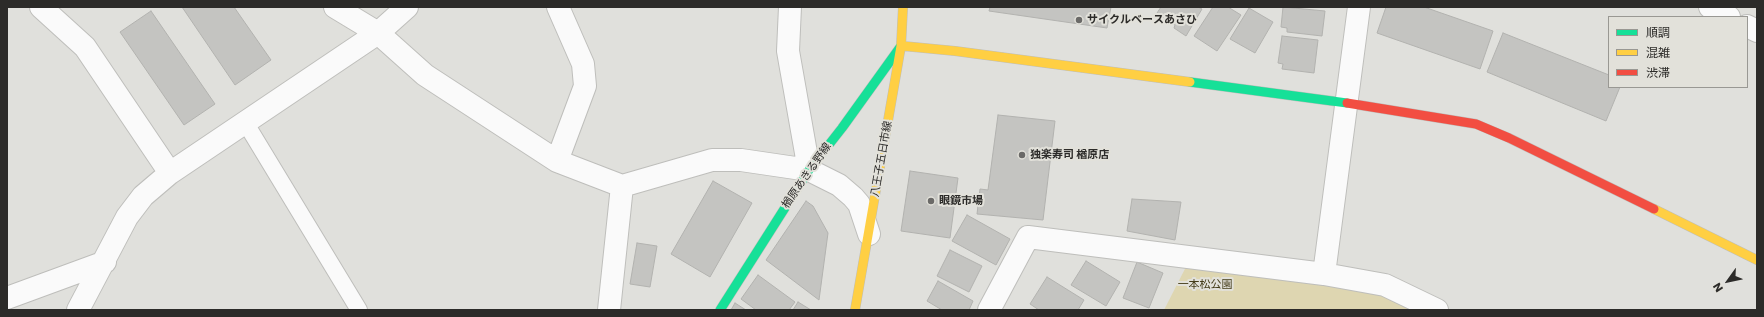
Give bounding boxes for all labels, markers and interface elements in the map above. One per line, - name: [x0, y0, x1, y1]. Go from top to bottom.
- place label: サイクルベースあさひ: [1087, 13, 1197, 27]
- marker: サイクルベースあさひ: [1074, 15, 1084, 25]
- legend: [1608, 16, 1748, 88]
- text: 順調: [1646, 24, 1670, 41]
- text: 混雑: [1646, 44, 1670, 61]
- text: 渋滞: [1646, 64, 1670, 81]
- street label: 八王子五日市線: [869, 120, 895, 198]
- street label: 楢原あきる野線: [780, 141, 834, 211]
- place label: 独楽寿司 楢原店: [1030, 148, 1109, 162]
- marker: 独楽寿司 楢原店: [1017, 150, 1027, 160]
- place label: 眼鏡市場: [939, 194, 983, 208]
- marker: 眼鏡市場: [926, 196, 936, 206]
- north arrow: [1708, 261, 1748, 301]
- park label: 一本松公園: [1178, 278, 1232, 292]
- text: N: [1709, 280, 1727, 295]

